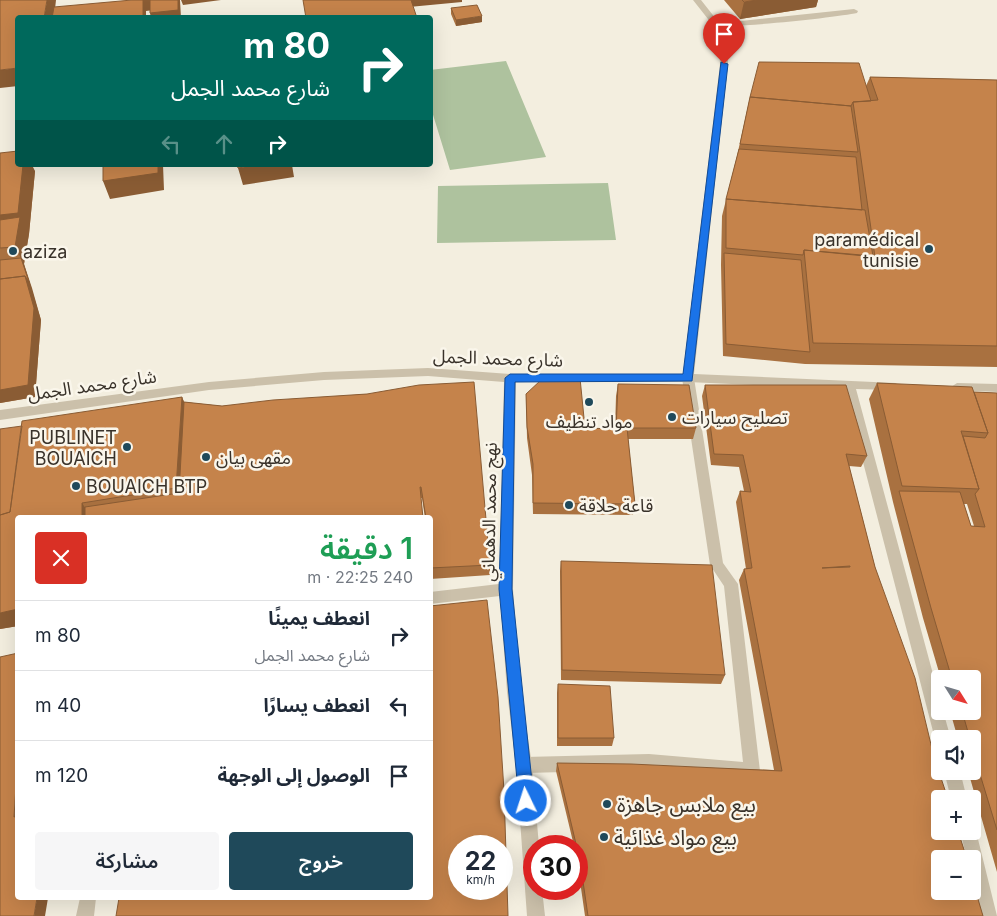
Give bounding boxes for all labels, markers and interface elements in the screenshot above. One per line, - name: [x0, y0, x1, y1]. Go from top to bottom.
- pin: [703, 13, 745, 64]
- icon: arrive: [710, 20, 738, 48]
- text: 80 m: [243, 24, 330, 66]
- icon: right: [348, 35, 413, 100]
- text: شارع محمد الجمل: [171, 75, 330, 101]
- icon: left: [157, 130, 185, 158]
- icon: ahead: [210, 130, 238, 158]
- icon: right: [263, 130, 291, 158]
- place label: paramédical tunisie: [814, 229, 919, 271]
- place label: aziza: [23, 241, 67, 262]
- marker: paramédical tunisie: [923, 243, 935, 255]
- marker: aziza: [7, 245, 19, 257]
- street label: شارع محمد الجمل: [432, 345, 563, 375]
- street label: شارع محمد الجمل: [26, 366, 158, 408]
- marker: مواد تنظيف: [583, 396, 595, 408]
- place label: تصليح سيارات: [682, 407, 788, 431]
- place label: مواد تنظيف: [546, 411, 632, 433]
- marker: تصليح سيارات: [666, 411, 678, 423]
- place label: PUBLINET BOUAICH: [29, 427, 117, 469]
- marker: PUBLINET BOUAICH: [121, 441, 133, 453]
- street label: نهج محمد الدهماني: [477, 442, 504, 582]
- place label: مقهى بيان: [216, 447, 291, 469]
- marker: مقهى بيان: [200, 451, 212, 463]
- place label: BOUAICH BTP: [86, 476, 207, 497]
- marker: BOUAICH BTP: [70, 480, 82, 492]
- place label: قاعة حلاقة: [579, 495, 653, 516]
- marker: قاعة حلاقة: [563, 499, 575, 511]
- text: 1 دقيقة: [320, 530, 413, 566]
- button: close: [35, 532, 87, 584]
- text: 240 m · 22:25: [307, 567, 413, 587]
- text: انعطف يمينًا: [268, 607, 370, 630]
- icon: right: [385, 622, 413, 650]
- text: 80 m: [35, 624, 81, 647]
- text: شارع محمد الجمل: [254, 645, 370, 665]
- north arrow: [931, 670, 981, 720]
- map controls: [931, 670, 981, 900]
- icon: left: [385, 692, 413, 720]
- text: 40 m: [35, 694, 81, 717]
- text: انعطف يسارًا: [263, 694, 370, 717]
- button: sound: [931, 730, 981, 780]
- icon: arrive: [385, 762, 413, 790]
- text: 120 m: [35, 764, 88, 787]
- text: الوصول إلى الوجهة: [218, 764, 370, 787]
- position arrow: [499, 774, 551, 826]
- button: +: [931, 790, 981, 840]
- place label: بيع ملابس جاهزة: [617, 792, 756, 820]
- marker: بيع ملابس جاهزة: [601, 798, 613, 810]
- place label: بيع مواد غذائية: [614, 825, 737, 853]
- marker: بيع مواد غذائية: [598, 831, 610, 843]
- button: مشاركة: [35, 832, 219, 890]
- button: خروج: [229, 832, 413, 890]
- speed limit sign: 30: [523, 835, 588, 900]
- text: 22: [465, 846, 496, 876]
- button: −: [931, 850, 981, 900]
- text: km/h: [466, 872, 495, 887]

